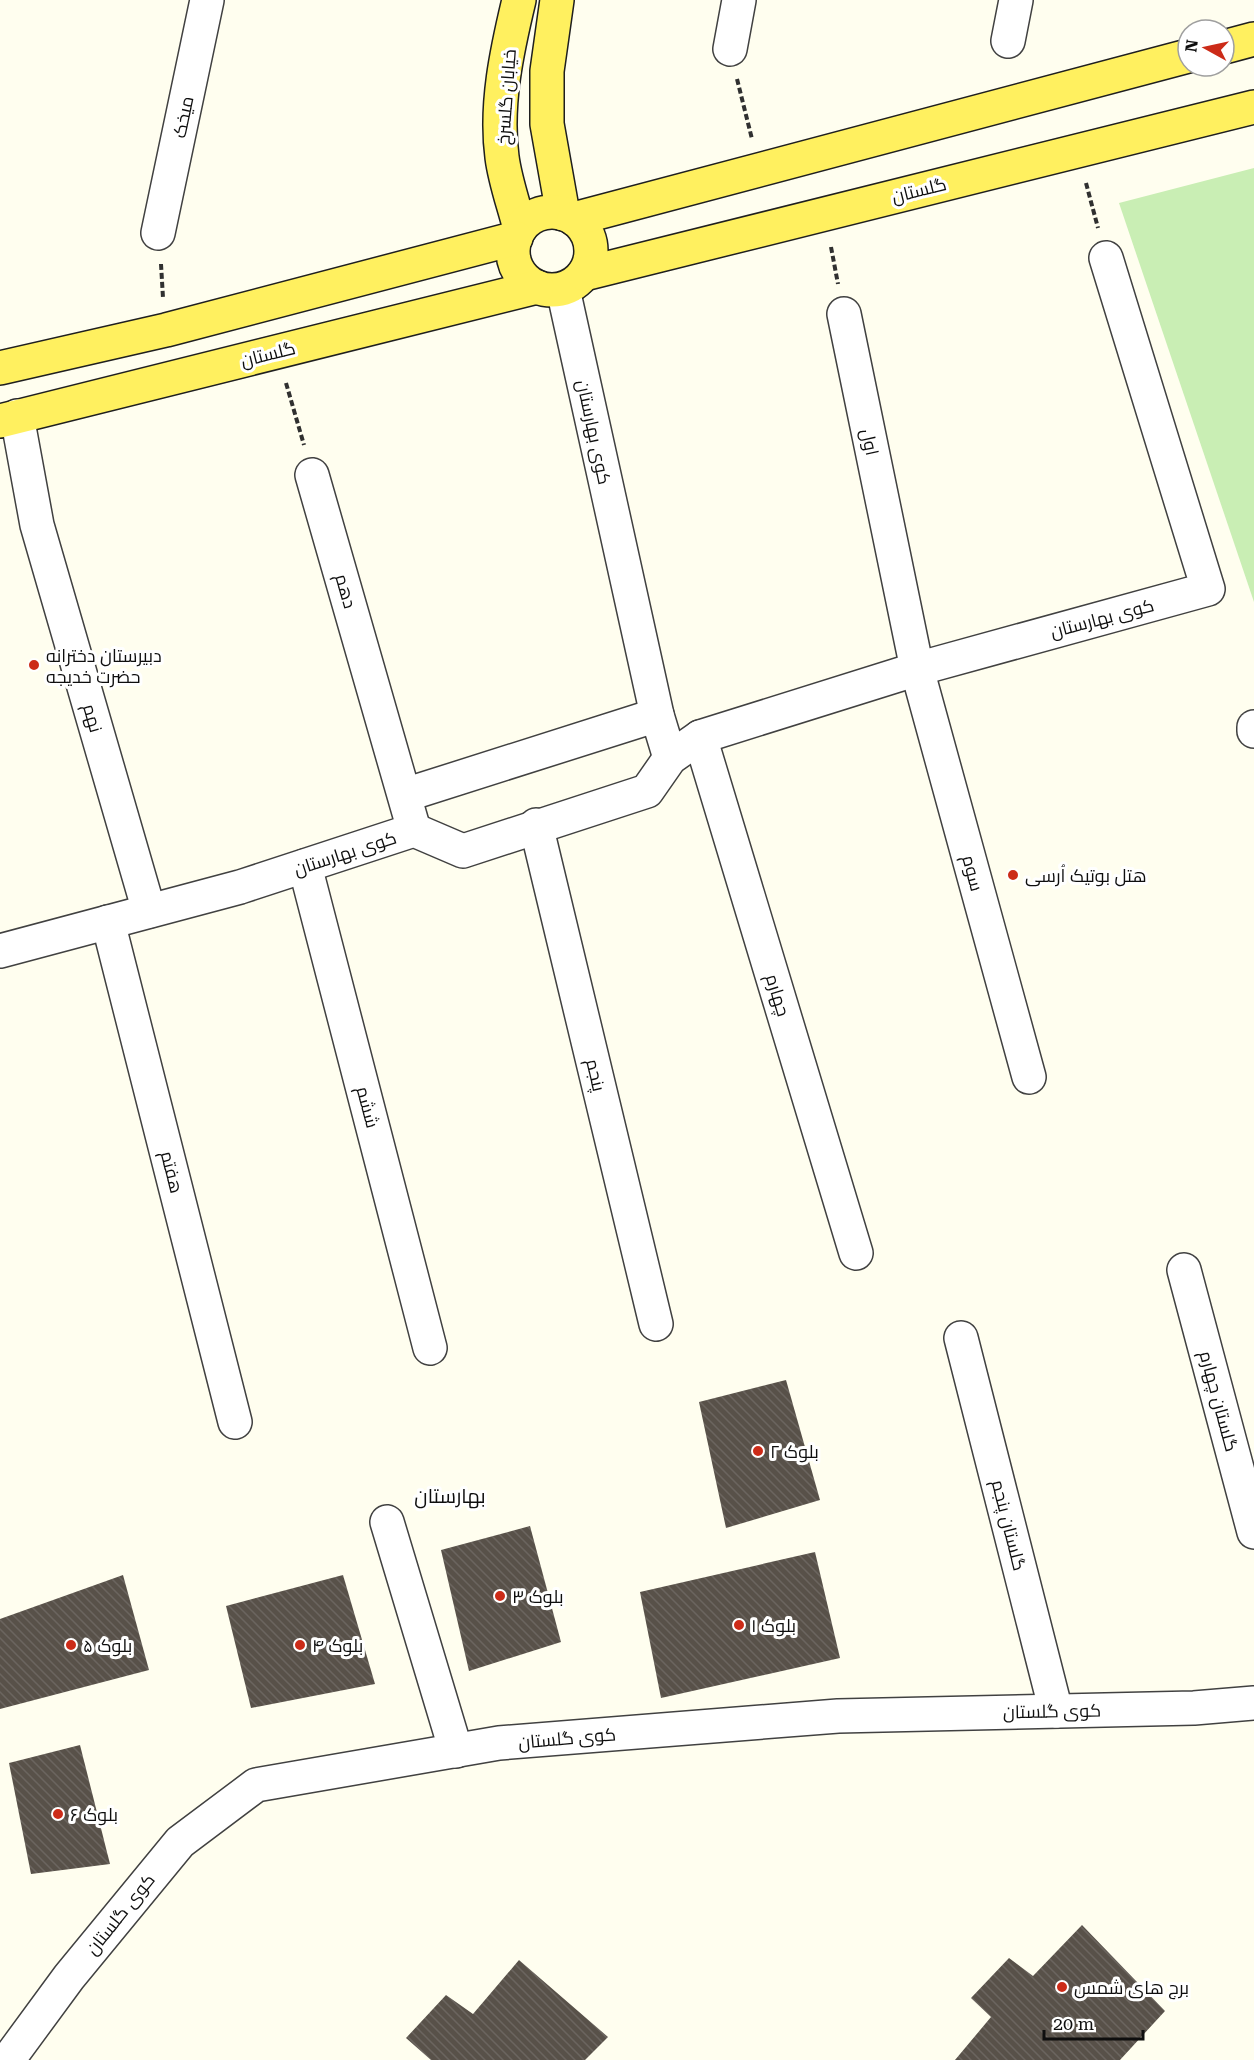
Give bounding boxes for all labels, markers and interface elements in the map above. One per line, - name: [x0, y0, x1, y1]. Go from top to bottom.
- north arrow: [1176, 18, 1236, 78]
- text: N: [1181, 39, 1202, 53]
- street label: خیابان گلسرخ: [492, 48, 522, 146]
- street label: میخک: [168, 94, 198, 140]
- street label: گلستان: [889, 173, 949, 208]
- street label: گلستان: [238, 337, 298, 372]
- street label: کوی بهارستان: [572, 378, 615, 487]
- street label: اول: [856, 427, 883, 457]
- street label: دهم: [329, 571, 361, 611]
- street label: کوی بهارستان: [1048, 594, 1156, 643]
- place label: دبیرستان دخترانه حضرت خدیجه: [46, 645, 162, 688]
- marker: دبیرستان دخترانه حضرت خدیجه: [27, 658, 41, 672]
- street label: نهم: [77, 701, 107, 735]
- street label: کوی بهارستان: [291, 827, 399, 880]
- street label: سوم: [956, 853, 988, 894]
- place label: هتل بوتیک اُرسی: [1025, 864, 1147, 887]
- marker: هتل بوتیک اُرسی: [1006, 868, 1020, 882]
- street label: چهارم: [760, 971, 794, 1019]
- street label: پنجم: [580, 1057, 610, 1094]
- street label: ششم: [350, 1084, 384, 1131]
- street label: هفتم: [155, 1149, 187, 1196]
- street label: گلستان چهارم: [1194, 1348, 1243, 1454]
- place label: بلوک ۲: [770, 1441, 819, 1463]
- marker: بلوک ۲: [751, 1444, 765, 1458]
- street label: گلستان پنجم: [986, 1477, 1030, 1573]
- district label: بهارستان: [414, 1484, 486, 1509]
- place label: بلوک ۳: [512, 1586, 564, 1608]
- marker: بلوک ۳: [493, 1589, 507, 1603]
- place label: بلوک ۱: [751, 1615, 796, 1637]
- marker: بلوک ۱: [732, 1618, 746, 1632]
- place label: بلوک ۵: [83, 1635, 132, 1657]
- place label: بلوک ۴: [312, 1635, 363, 1657]
- marker: بلوک ۵: [64, 1638, 78, 1652]
- marker: بلوک ۴: [293, 1638, 307, 1652]
- street label: کوی گلستان: [1003, 1700, 1101, 1723]
- street label: کوی گلستان: [517, 1723, 617, 1754]
- place label: بلوک ۶: [70, 1804, 118, 1826]
- marker: بلوک ۶: [51, 1807, 65, 1821]
- street label: کوی گلستان: [81, 1869, 160, 1959]
- place label: برج های شمس: [1074, 1977, 1189, 2000]
- marker: برج های شمس: [1055, 1980, 1069, 1994]
- scale bar: [1044, 2003, 1143, 2041]
- text: 20 m: [1053, 2013, 1094, 2034]

